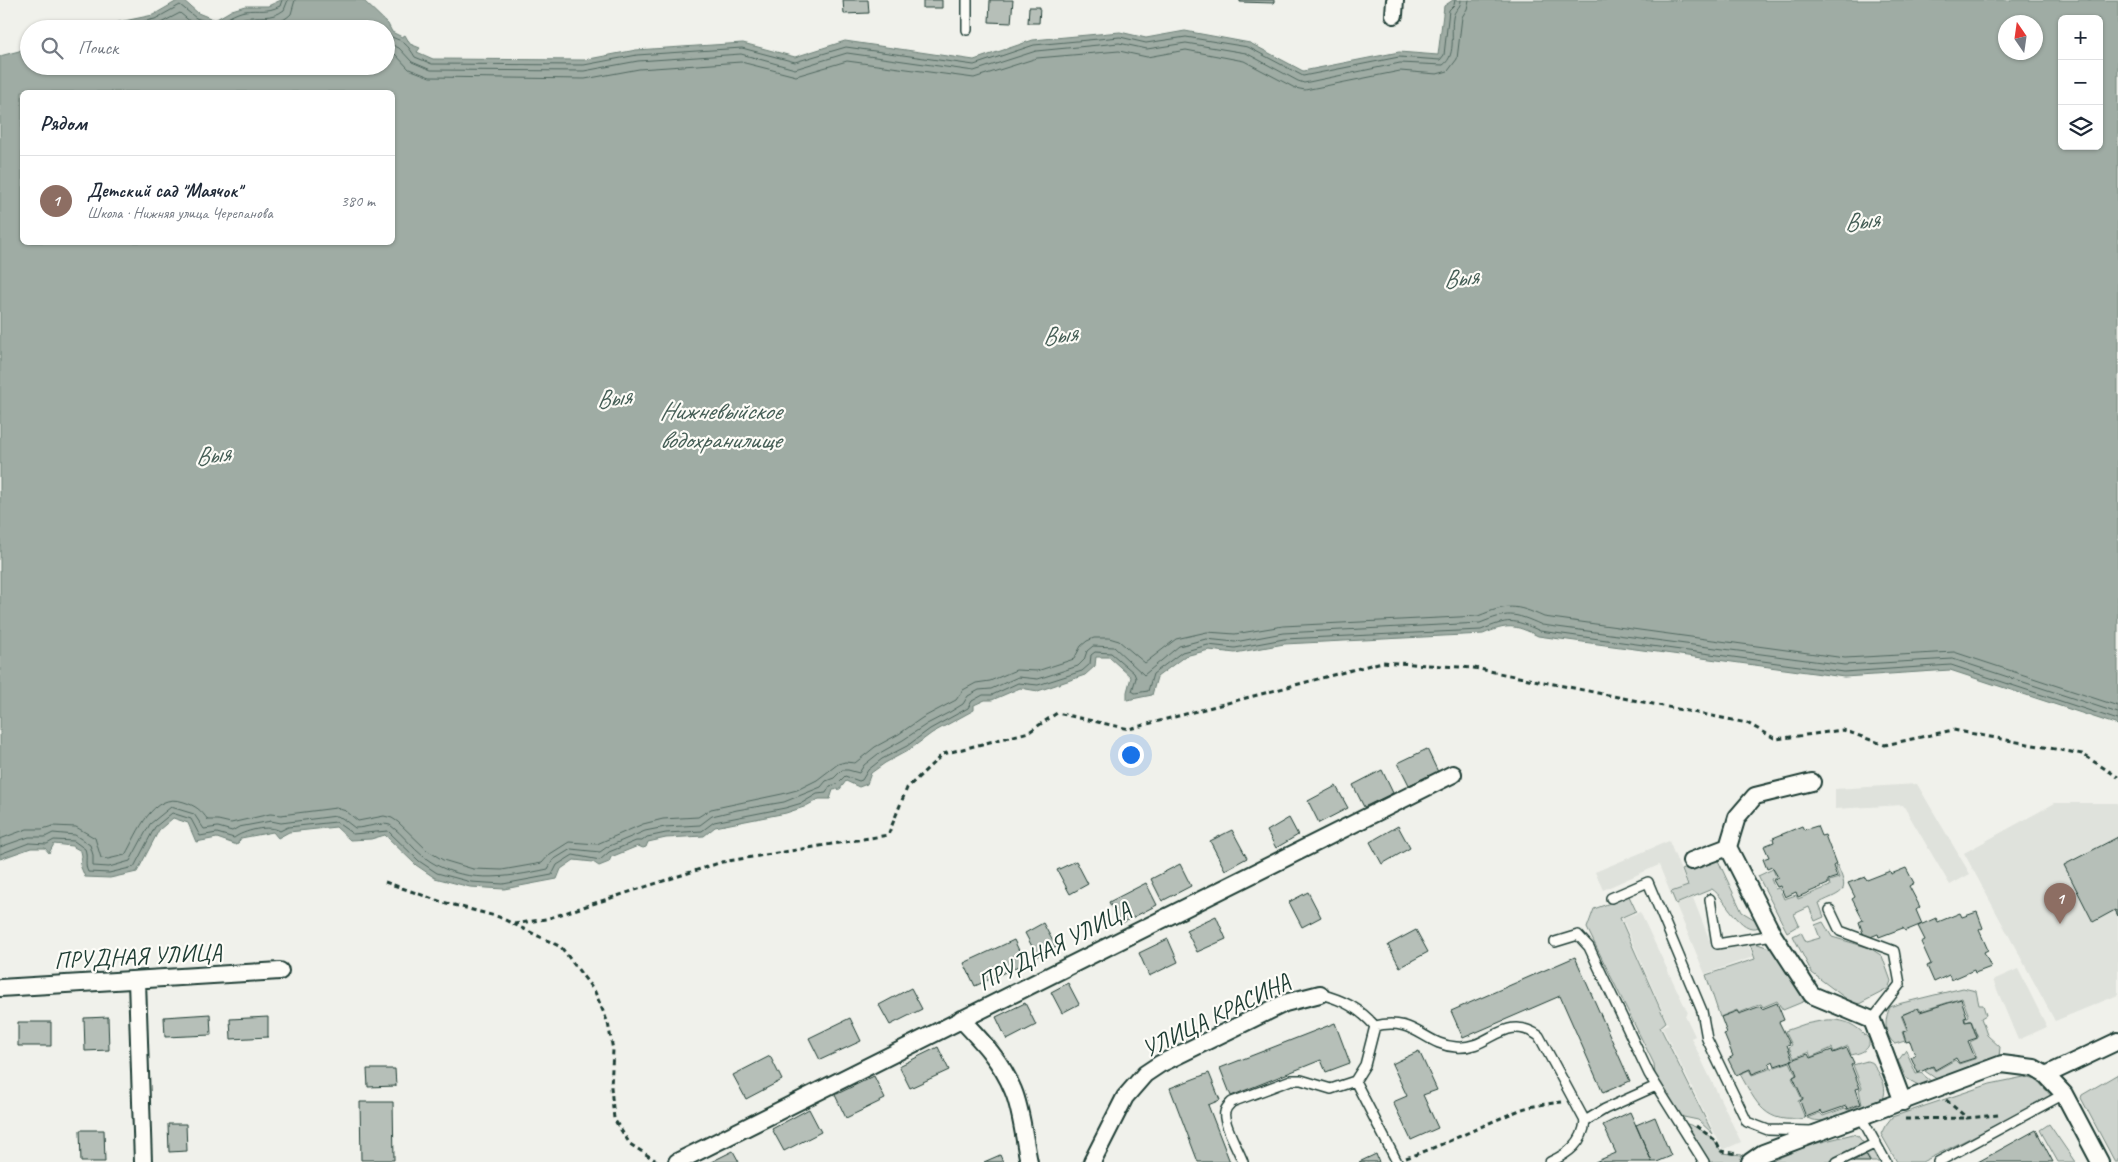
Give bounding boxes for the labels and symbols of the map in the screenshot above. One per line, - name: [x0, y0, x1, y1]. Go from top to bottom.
- north arrow: [1998, 15, 2043, 60]
- water label: Выя: [1842, 202, 1884, 239]
- water label: Выя: [1441, 259, 1483, 296]
- water label: Выя: [1040, 316, 1082, 353]
- water label: Выя: [594, 379, 636, 416]
- water label: Нижневыйское водохранилище: [659, 395, 784, 456]
- water label: Выя: [193, 436, 235, 473]
- your location: [1118, 742, 1144, 768]
- pin: 1: [2044, 883, 2076, 924]
- street label: ПРУДНАЯ УЛИЦА: [972, 894, 1136, 997]
- street label: ПРУДНАЯ УЛИЦА: [53, 937, 224, 975]
- street label: УЛИЦА КРАСИНА: [1137, 966, 1296, 1064]

